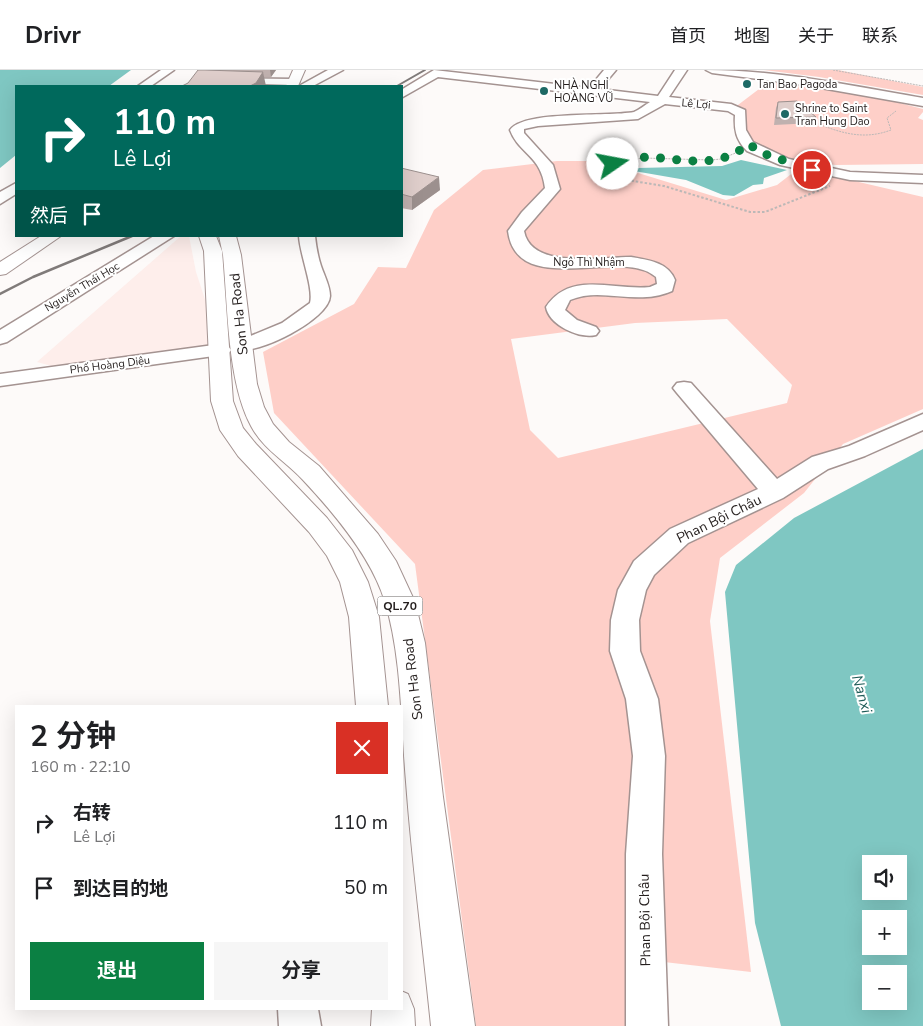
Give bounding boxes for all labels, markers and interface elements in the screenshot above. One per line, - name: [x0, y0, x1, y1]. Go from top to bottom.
- text: Drivr: [25, 19, 81, 51]
- text: 首页: [670, 24, 706, 48]
- text: 地图: [734, 24, 770, 48]
- text: 关于: [798, 24, 834, 48]
- text: 联系: [862, 24, 898, 48]
- place label: NHÀ NGHỈ HOÀNG VŨ: [554, 77, 613, 106]
- place label: Tan Bao Pagoda: [757, 77, 837, 92]
- marker: Tan Bao Pagoda: [741, 78, 753, 90]
- marker: NHÀ NGHỈ HOÀNG VŨ: [538, 85, 550, 97]
- street label: Lê Lợi: [681, 95, 711, 113]
- text: 110 m: [113, 99, 216, 146]
- place label: Shrine to Saint Tran Hung Dao: [795, 101, 870, 129]
- icon: right: [30, 105, 95, 170]
- marker: Shrine to Saint Tran Hung Dao: [779, 108, 791, 120]
- position arrow: [586, 137, 638, 189]
- text: Lê Lợi: [113, 144, 171, 174]
- pin: [791, 149, 833, 191]
- icon: arrive: [798, 156, 826, 184]
- icon: arrive: [78, 200, 106, 228]
- text: 然后: [30, 203, 68, 229]
- street label: Ngô Thì Nhậm: [553, 255, 625, 270]
- street label: Nguyễn Thái Học: [42, 259, 122, 315]
- street label: Son Ha Road: [225, 272, 253, 356]
- street label: Phố Hoàng Diệu: [69, 353, 151, 377]
- street label: Phan Bội Châu: [673, 490, 765, 548]
- road number: QL.70: [378, 596, 422, 616]
- street label: Son Ha Road: [399, 637, 427, 721]
- water label: Nanxi: [847, 673, 877, 716]
- text: 2 分钟: [30, 716, 116, 757]
- button: close: [336, 722, 388, 774]
- text: 160 m · 22:10: [30, 756, 131, 778]
- text: 右转: [73, 800, 111, 826]
- icon: right: [30, 809, 58, 837]
- text: 110 m: [333, 810, 388, 836]
- text: Lê Lợi: [73, 826, 115, 848]
- map controls: [862, 855, 907, 1010]
- button: sound: [862, 855, 907, 900]
- icon: arrive: [30, 874, 58, 902]
- street label: Phan Bội Châu: [635, 874, 655, 966]
- text: 50 m: [344, 875, 388, 901]
- text: 到达目的地: [73, 876, 168, 902]
- button: +: [862, 910, 907, 955]
- button: 退出: [30, 942, 204, 1000]
- button: 分享: [214, 942, 388, 1000]
- button: −: [862, 965, 907, 1010]

